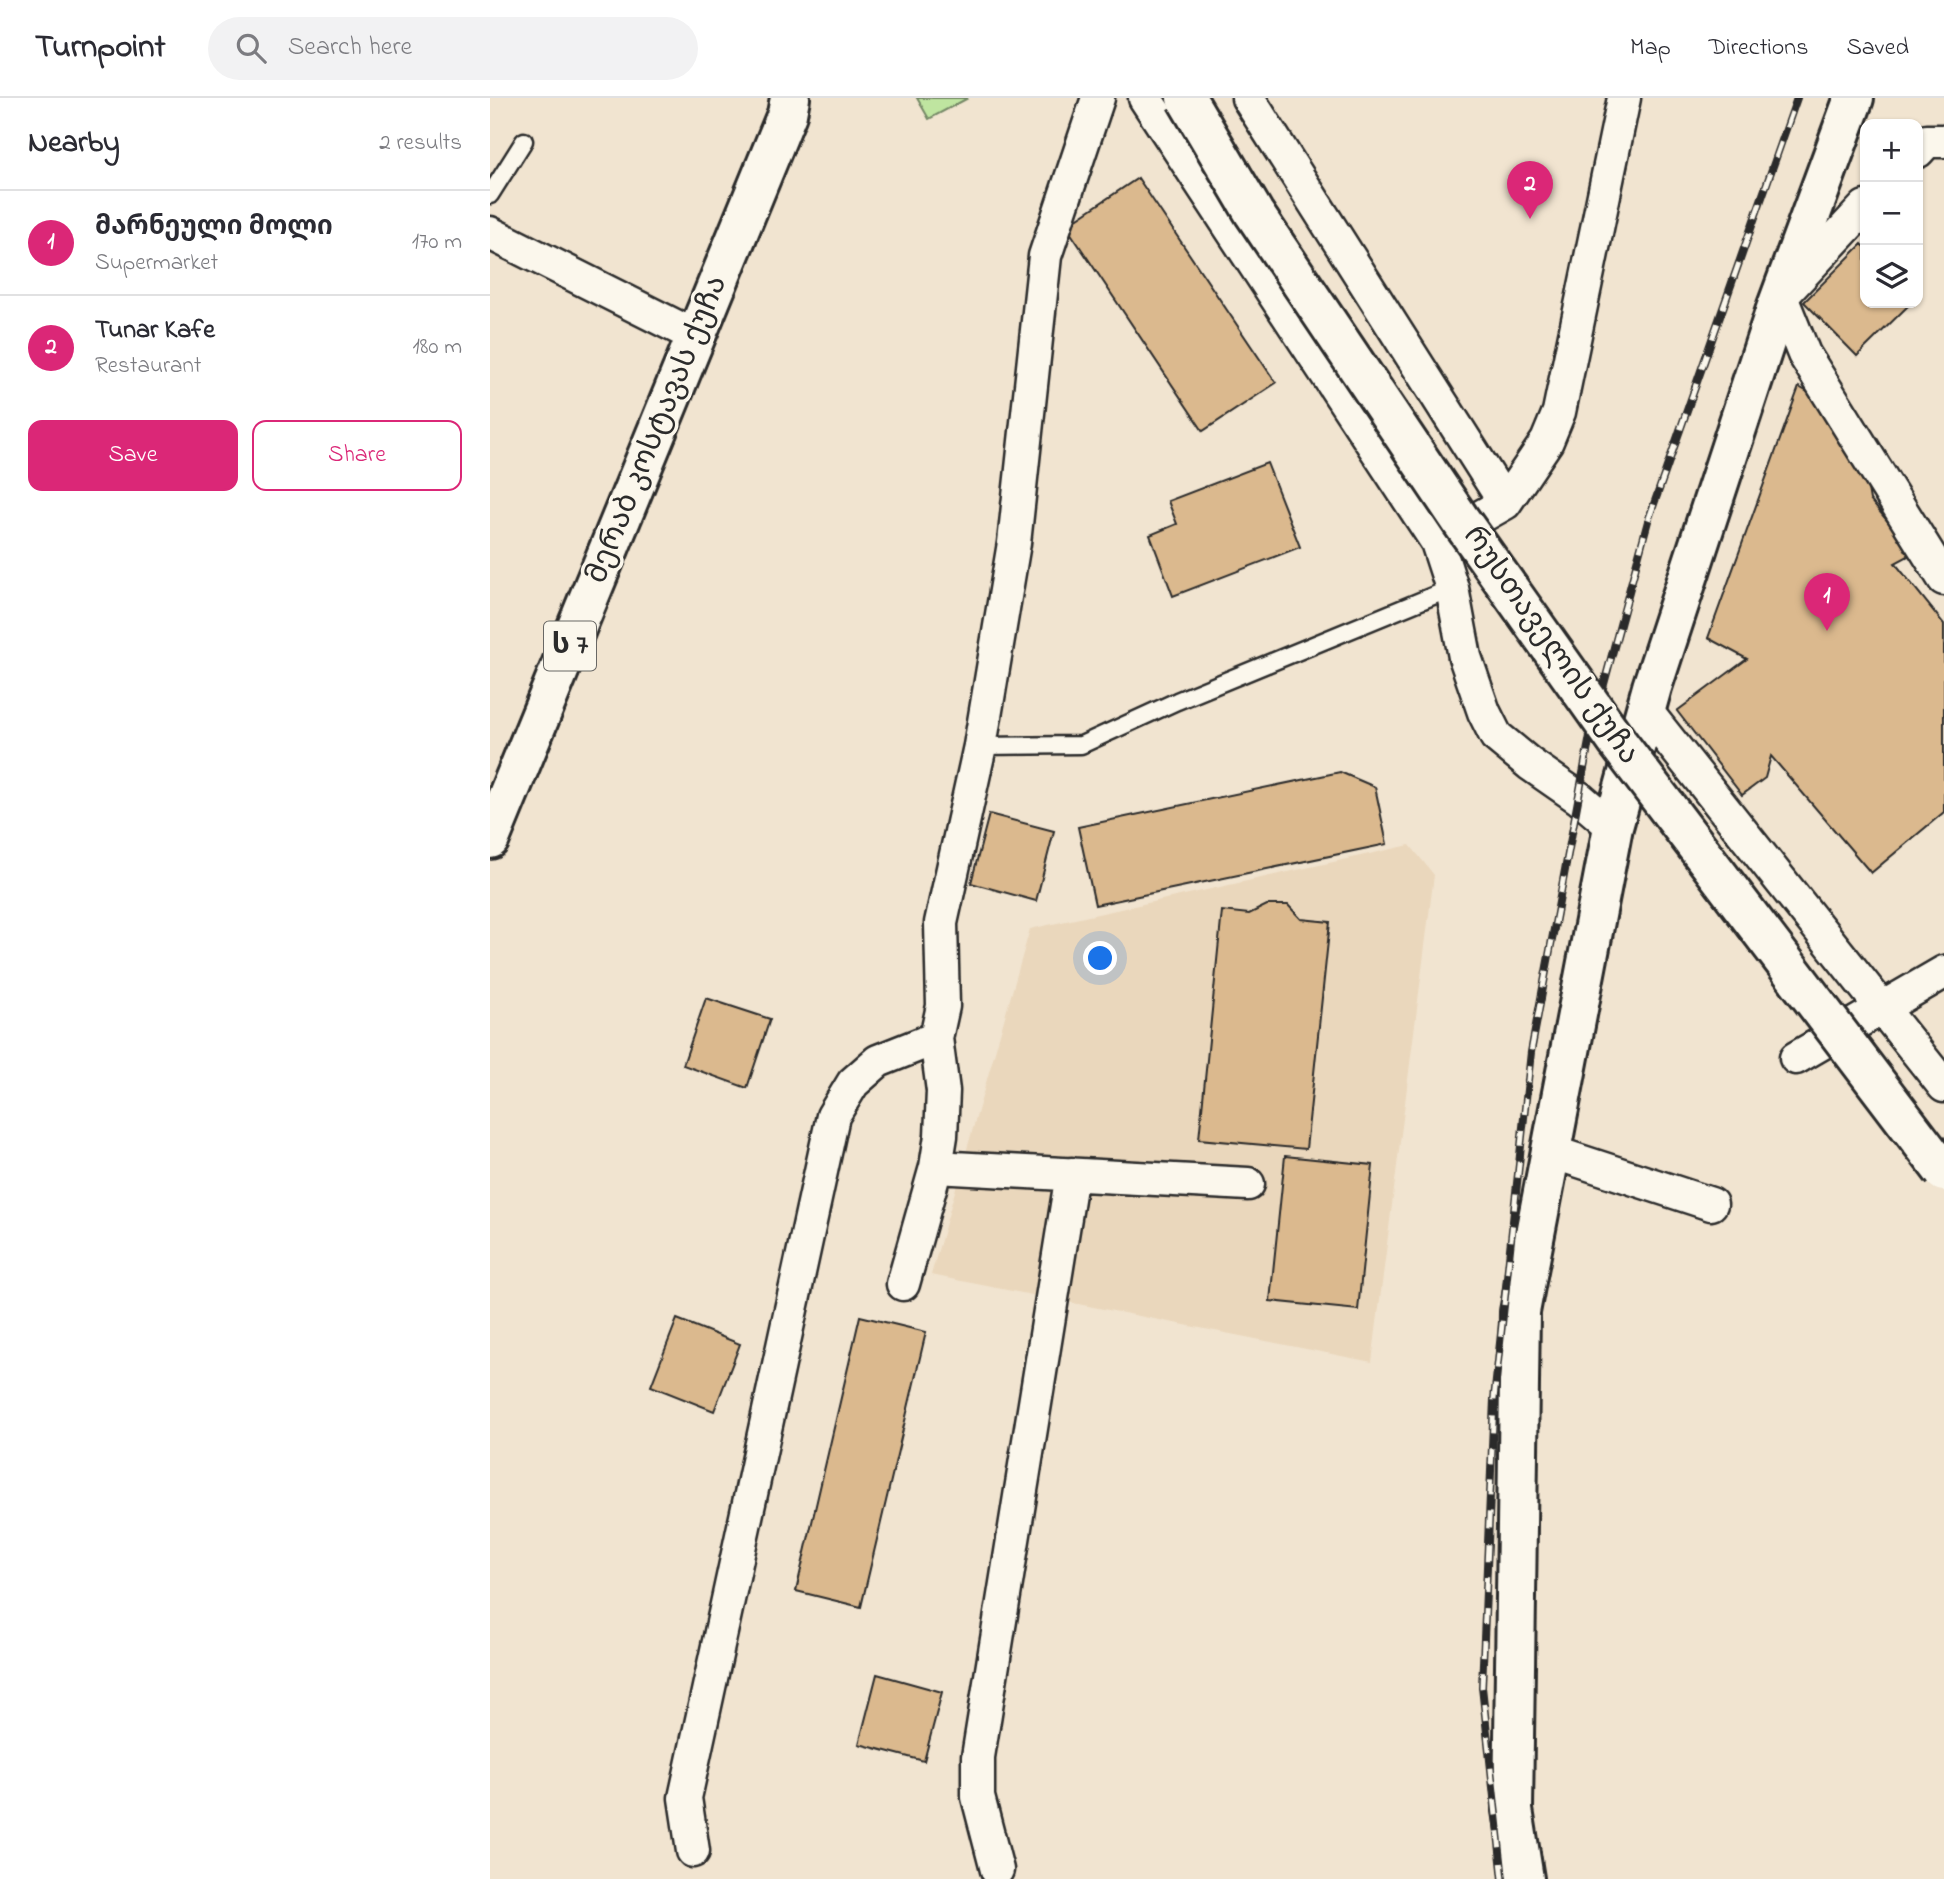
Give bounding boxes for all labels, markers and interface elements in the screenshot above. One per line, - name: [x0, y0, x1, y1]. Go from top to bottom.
- search box: [208, 17, 698, 80]
- text: Turnpoint: [35, 24, 166, 72]
- icon: search: [232, 29, 270, 67]
- text: Search here: [288, 29, 412, 67]
- text: Map: [1630, 31, 1671, 66]
- text: Directions: [1709, 31, 1808, 66]
- text: Saved: [1846, 31, 1909, 66]
- map controls: [1860, 119, 1923, 308]
- button: +: [1860, 119, 1923, 182]
- text: Nearby: [28, 122, 120, 166]
- text: 2 results: [379, 127, 462, 160]
- pin: 2: [1507, 161, 1553, 219]
- button: −: [1860, 182, 1923, 245]
- text: მარნეული მოლი: [95, 209, 333, 247]
- text: 1: [47, 226, 55, 259]
- text: 170 m: [412, 226, 462, 259]
- button: layers: [1860, 245, 1923, 308]
- text: Supermarket: [95, 247, 218, 280]
- street label: მერაბ კოსტავას ქუჩა: [576, 269, 740, 591]
- text: Tunar Kafe: [95, 312, 215, 350]
- text: 2: [45, 331, 57, 364]
- text: 180 m: [413, 331, 462, 364]
- text: Restaurant: [95, 350, 202, 383]
- button: Save: [28, 420, 238, 491]
- button: Share: [252, 420, 462, 491]
- street label: რუსთაველის ქუჩა: [1451, 518, 1649, 774]
- pin: 1: [1804, 573, 1850, 631]
- road number: ს 7: [544, 622, 596, 670]
- your location: [1083, 941, 1117, 975]

